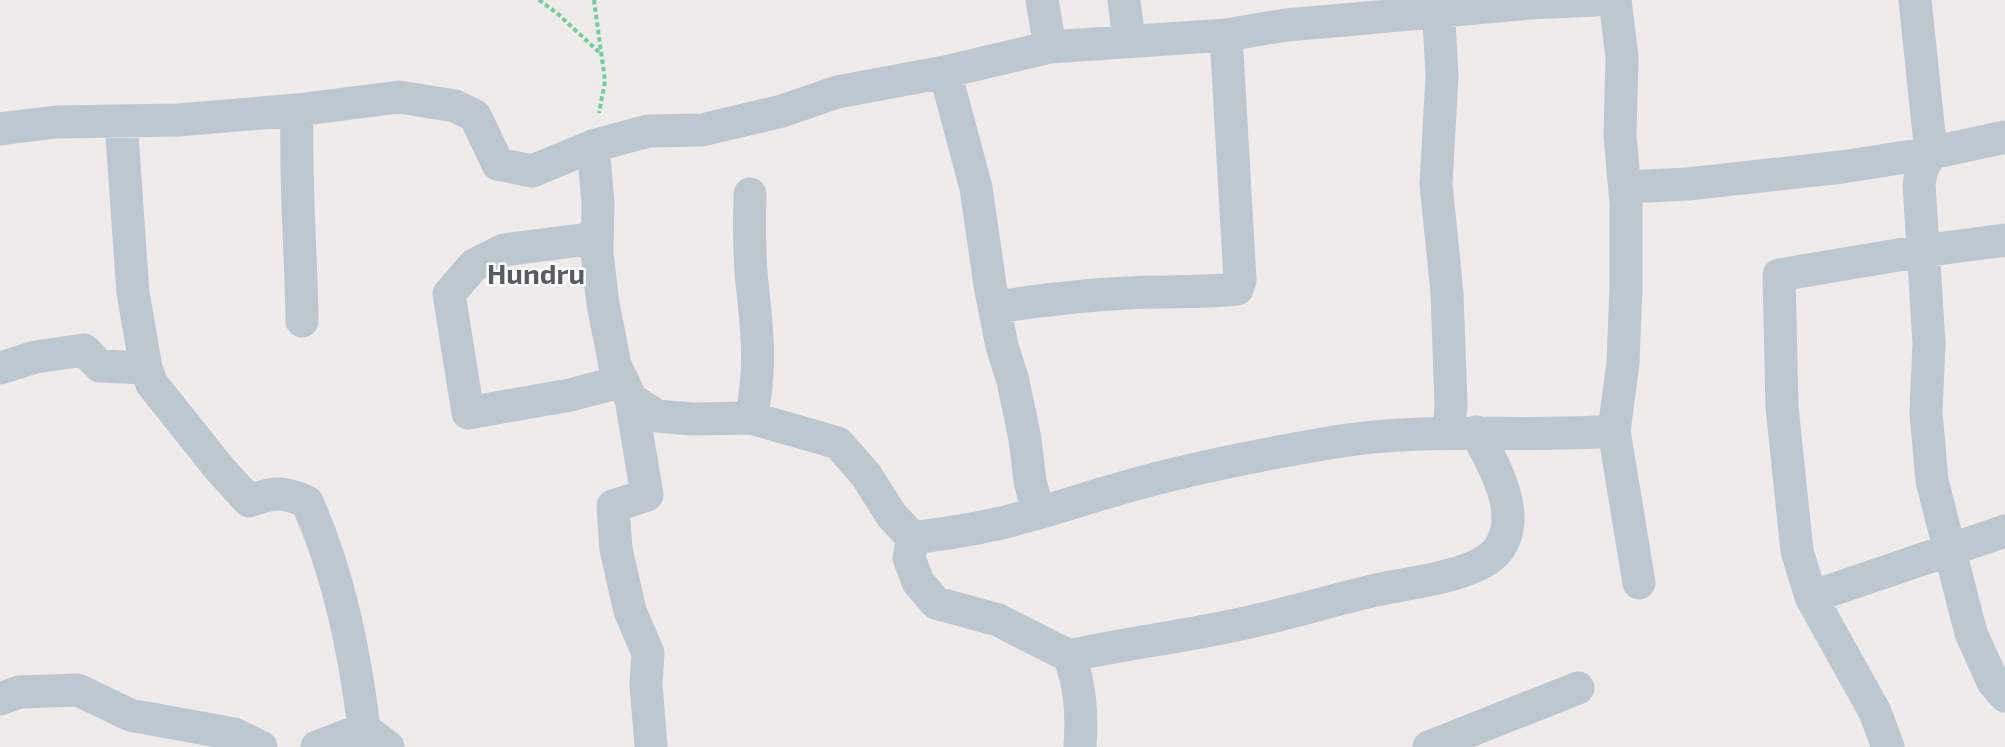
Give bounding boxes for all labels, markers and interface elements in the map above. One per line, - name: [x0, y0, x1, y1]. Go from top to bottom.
- district label: Hundru: [487, 256, 585, 290]

